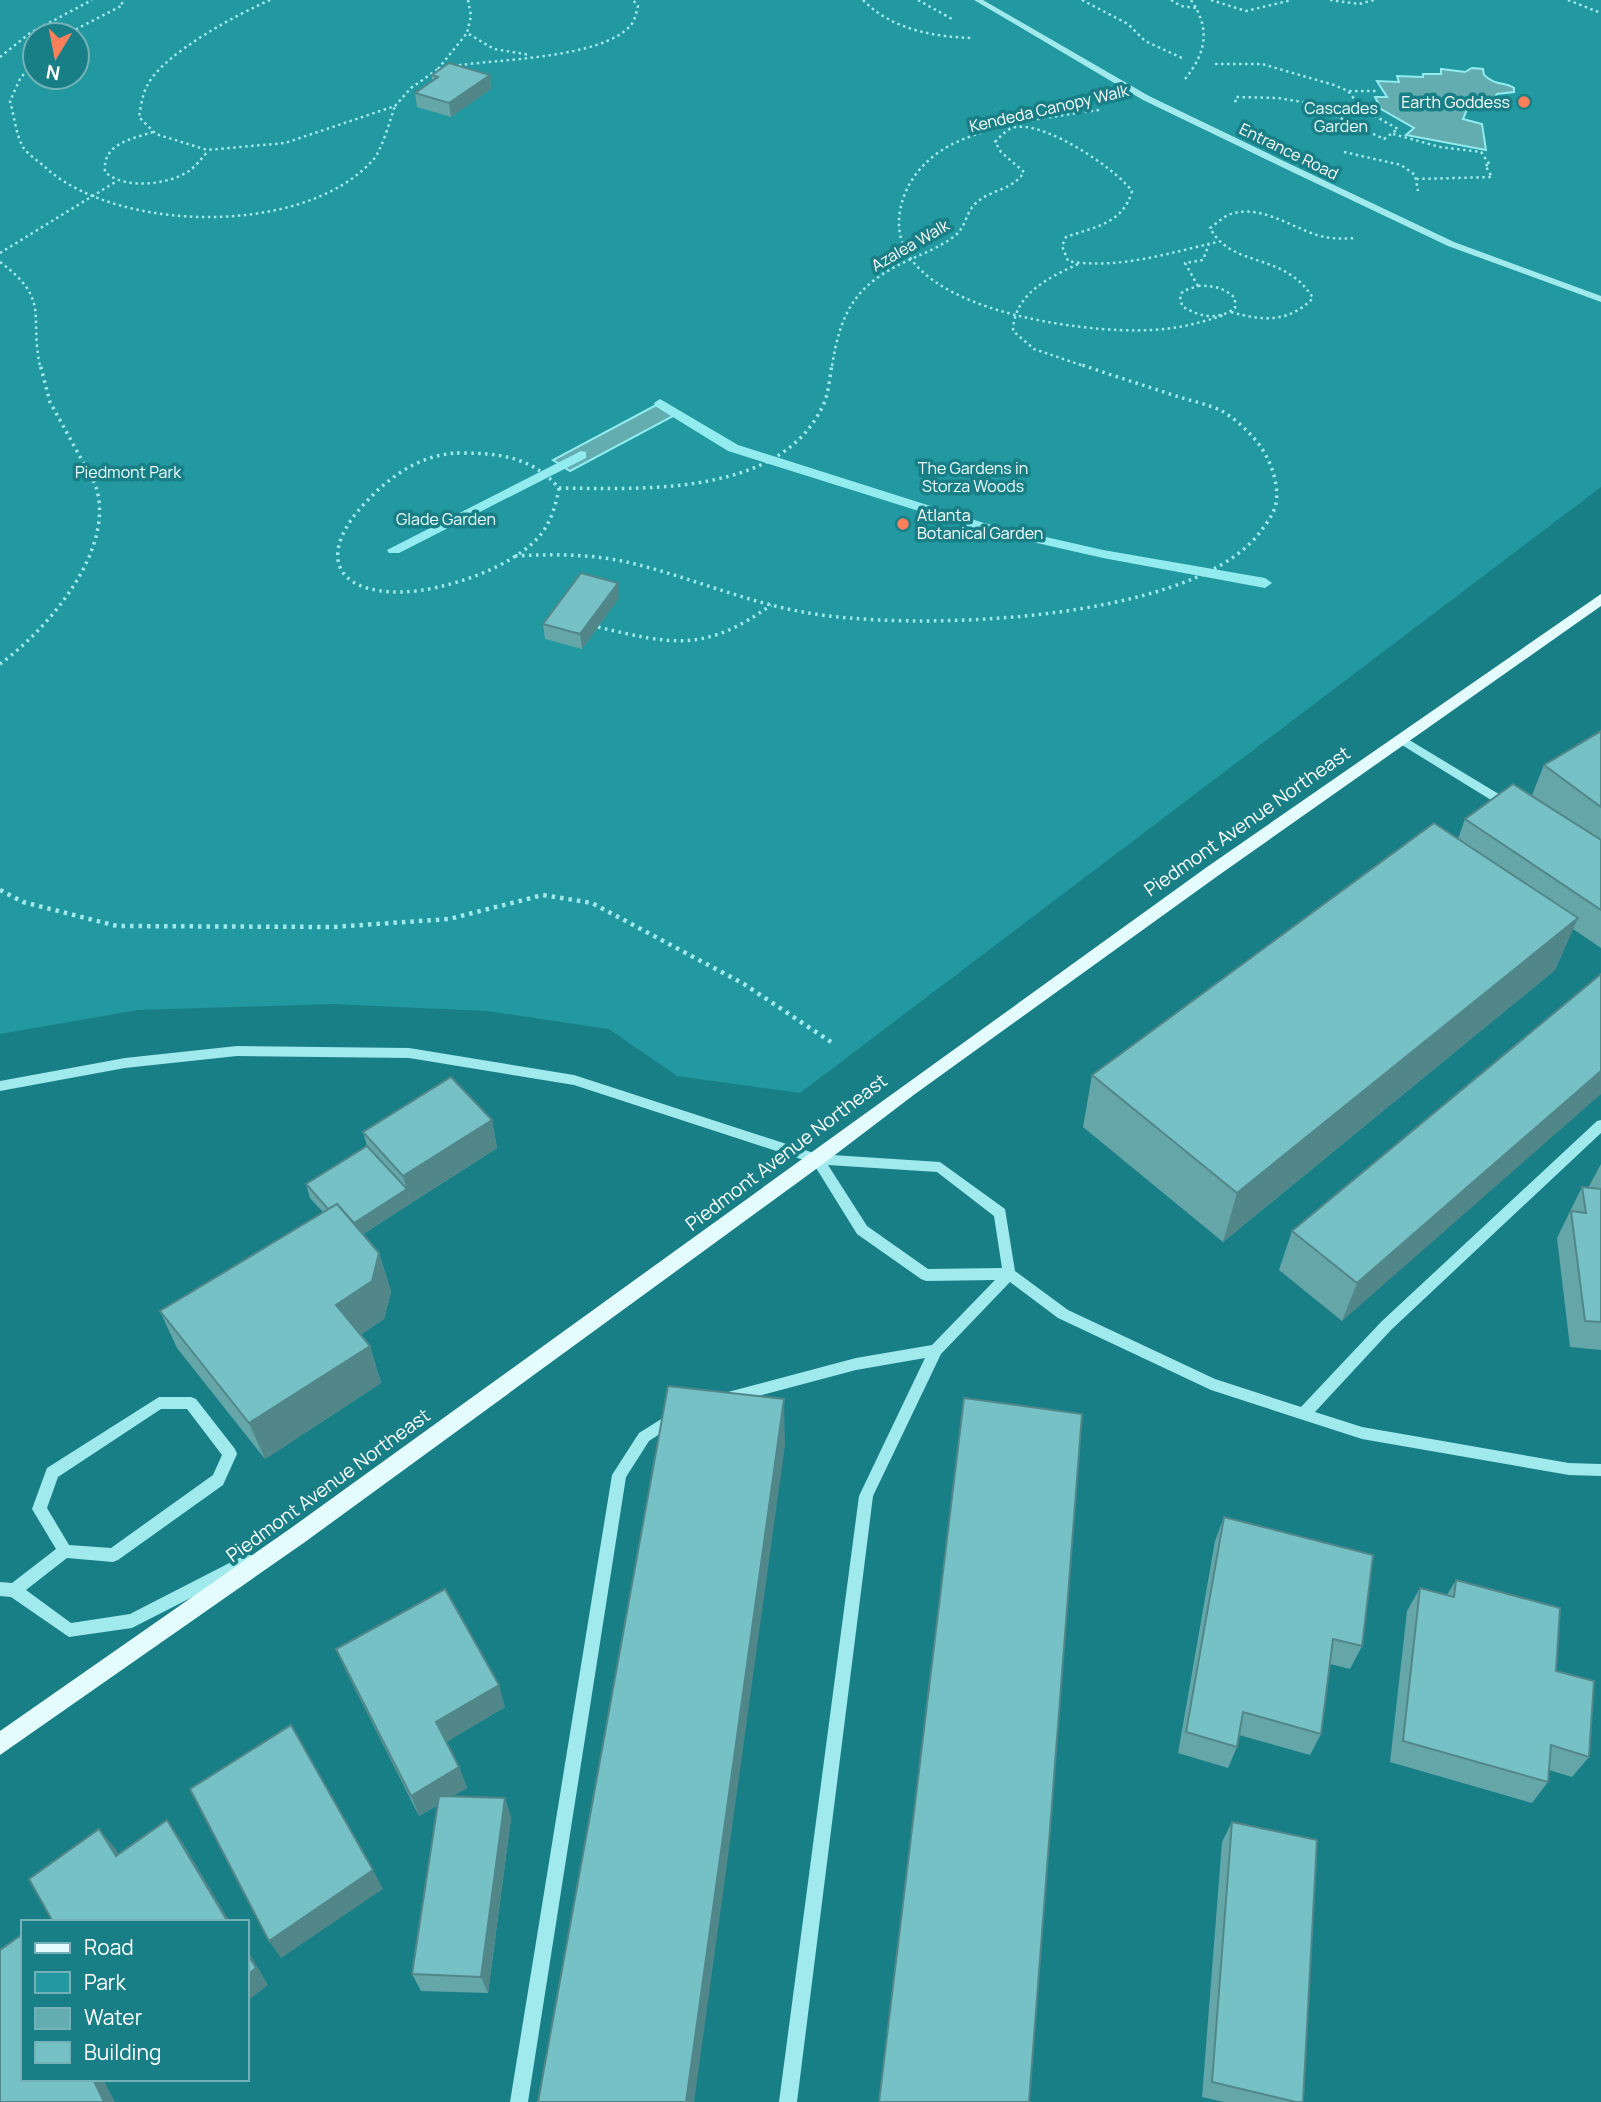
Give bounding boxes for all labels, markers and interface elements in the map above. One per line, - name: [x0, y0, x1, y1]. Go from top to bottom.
- north arrow: [21, 21, 91, 91]
- text: N: [44, 59, 62, 87]
- street label: Kendeda Canopy Walk: [967, 79, 1132, 137]
- place label: Earth Goddess: [1401, 91, 1510, 113]
- marker: Earth Goddess: [1516, 94, 1532, 110]
- park label: Cascades Garden: [1304, 97, 1378, 137]
- street label: Entrance Road: [1236, 117, 1342, 185]
- street label: Azalea Walk: [867, 213, 954, 276]
- park label: The Gardens in Storza Woods: [918, 457, 1028, 497]
- park label: Piedmont Park: [75, 461, 182, 483]
- place label: Atlanta Botanical Garden: [917, 504, 1043, 544]
- park label: Glade Garden: [396, 508, 496, 530]
- marker: Atlanta Botanical Garden: [895, 516, 911, 532]
- street label: Piedmont Avenue Northeast: [1139, 740, 1355, 902]
- street label: Piedmont Avenue Northeast: [680, 1068, 892, 1236]
- street label: Piedmont Avenue Northeast: [221, 1402, 435, 1568]
- legend: [21, 1920, 248, 2081]
- text: Road: [84, 1933, 134, 1961]
- text: Park: [84, 1968, 126, 1996]
- text: Water: [84, 2003, 143, 2031]
- text: Building: [84, 2038, 161, 2066]

